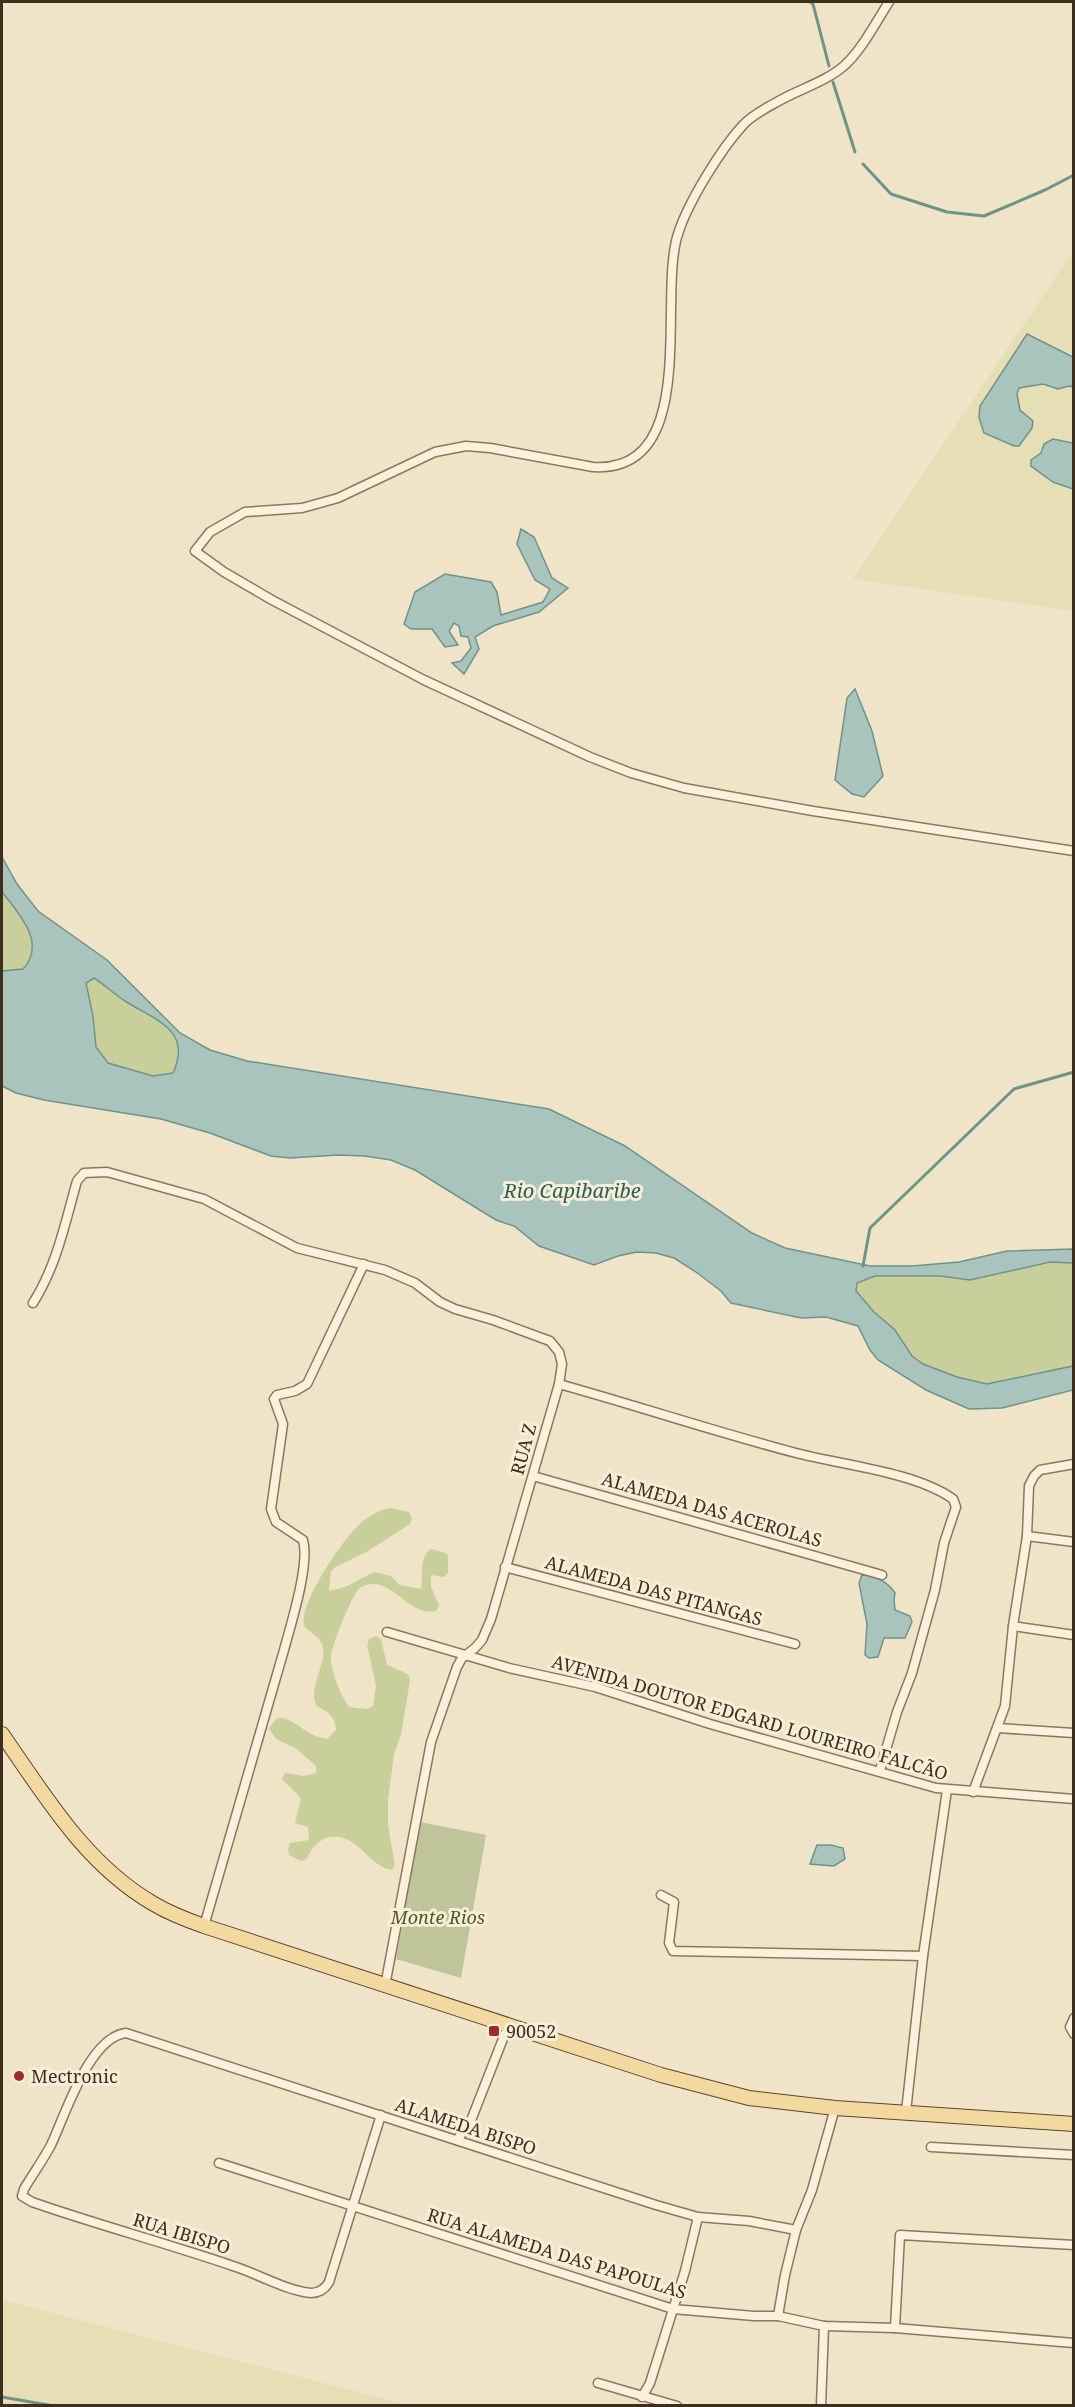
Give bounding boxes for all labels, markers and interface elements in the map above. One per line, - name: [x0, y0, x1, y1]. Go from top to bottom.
- water label: Rio Capibaribe: [502, 1177, 641, 1204]
- street label: RUA Z: [505, 1421, 541, 1477]
- street label: ALAMEDA DAS ACEROLAS: [599, 1466, 825, 1552]
- street label: ALAMEDA DAS PITANGAS: [543, 1549, 765, 1631]
- street label: AVENIDA DOUTOR EDGARD LOUREIRO FALCÃO: [549, 1649, 951, 1785]
- park label: Monte Rios: [390, 1905, 485, 1929]
- place label: 90052: [506, 2019, 556, 2043]
- marker: 90052: [487, 2024, 501, 2038]
- place label: Mectronic: [31, 2064, 118, 2088]
- marker: Mectronic: [12, 2069, 26, 2083]
- street label: ALAMEDA BISPO: [392, 2092, 540, 2160]
- street label: RUA ALAMEDA DAS PAPOULAS: [425, 2202, 689, 2304]
- street label: RUA IBISPO: [130, 2207, 234, 2259]

